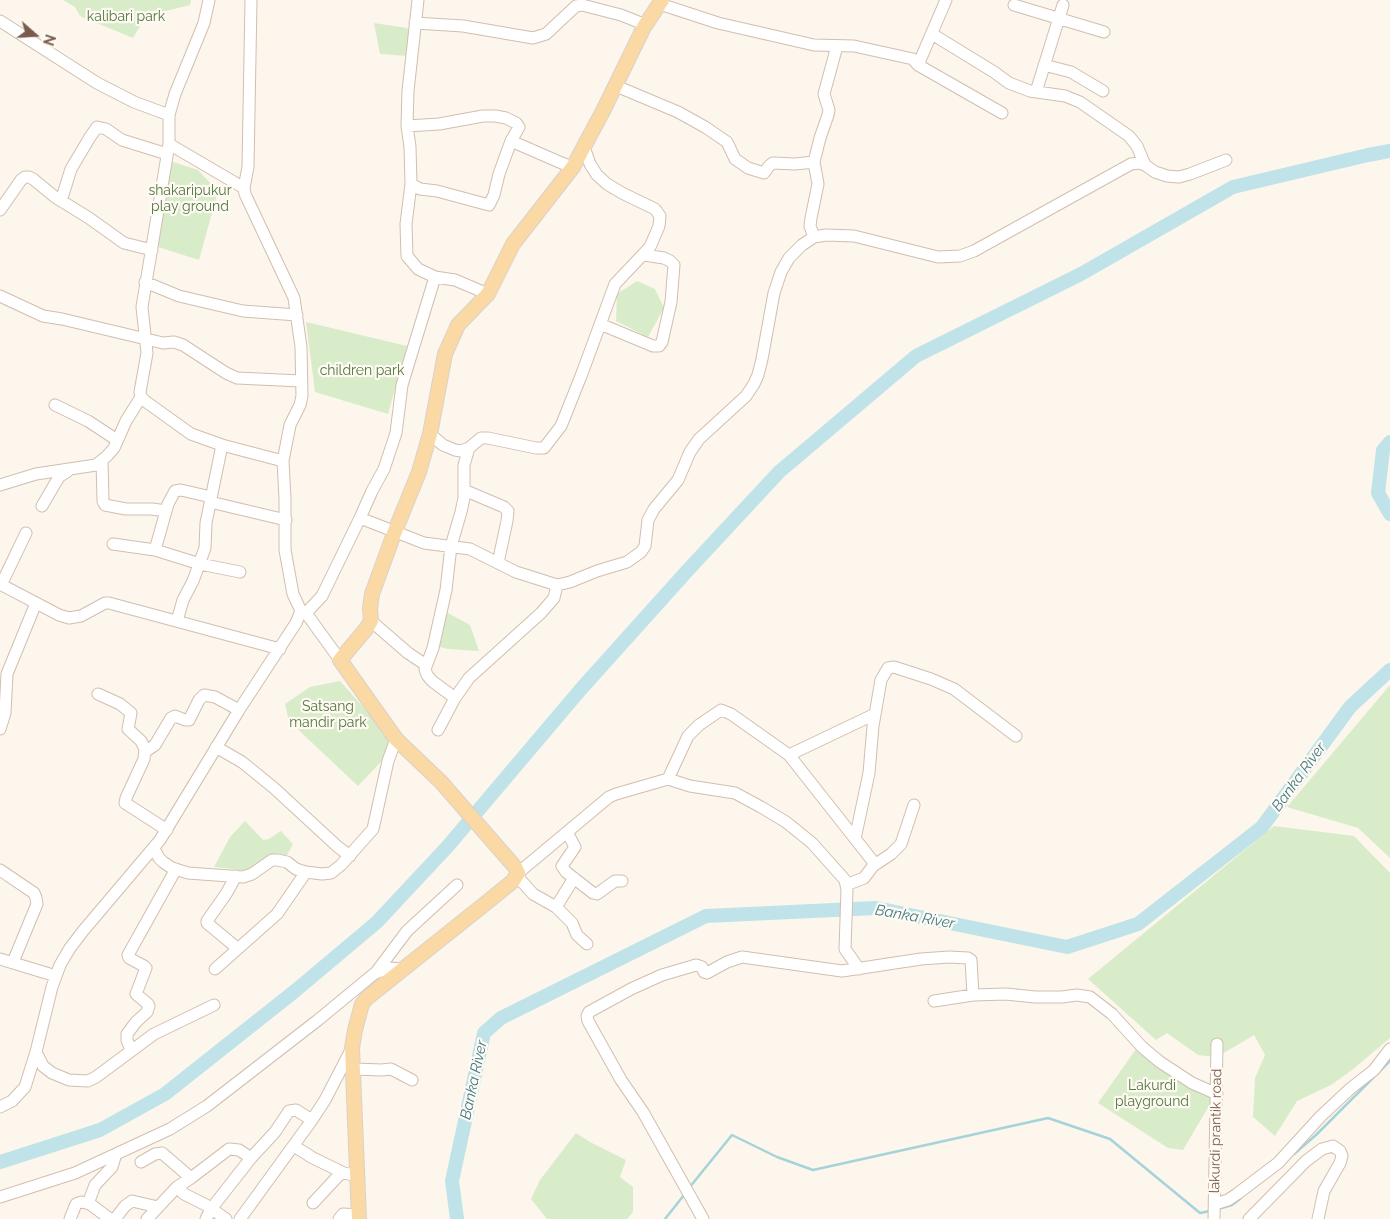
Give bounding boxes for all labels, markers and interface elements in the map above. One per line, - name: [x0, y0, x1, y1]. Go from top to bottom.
- park label: kalibari park: [87, 9, 165, 25]
- north arrow: [10, 10, 60, 60]
- text: N: [40, 32, 58, 48]
- park label: shakaripukur play ground: [148, 183, 232, 216]
- park label: children park: [320, 363, 404, 379]
- park label: Satsang mandir park: [289, 699, 367, 732]
- water label: Banka River: [1268, 739, 1330, 815]
- water label: Banka River: [874, 901, 956, 933]
- water label: Banka River: [457, 1039, 491, 1121]
- street label: lakurdi prantik road: [1207, 1069, 1225, 1193]
- park label: Lakurdi playground: [1115, 1078, 1189, 1110]

